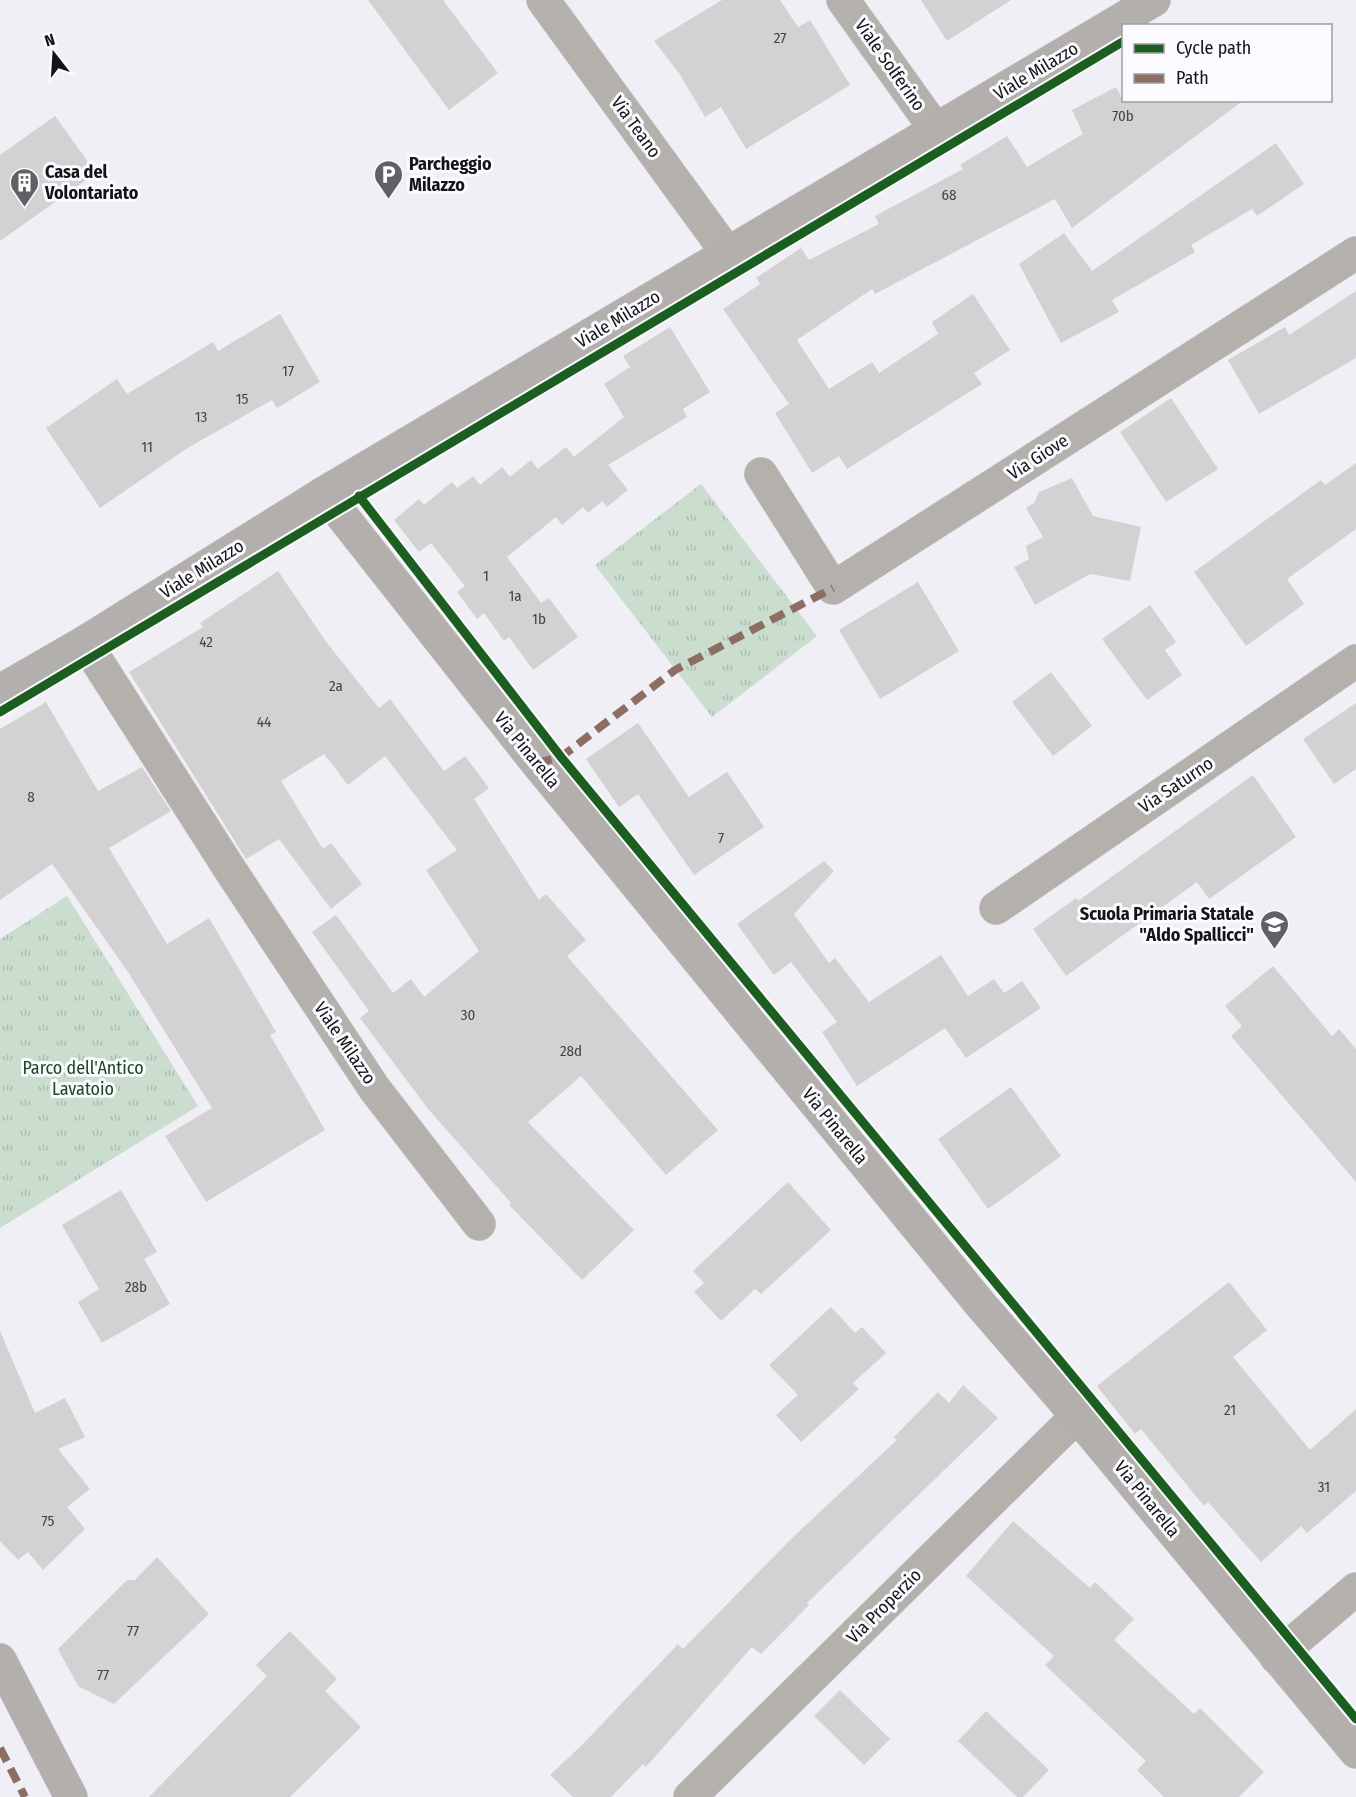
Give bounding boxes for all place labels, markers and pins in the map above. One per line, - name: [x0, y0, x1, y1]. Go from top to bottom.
- place label: Parcheggio Milazzo: [409, 153, 492, 196]
- parking icon: Parcheggio Milazzo: [372, 158, 404, 200]
- place label: Casa del Volontariato: [44, 161, 139, 204]
- building icon: Casa del Volontariato: [8, 166, 40, 208]
- place label: Scuola Primaria Statale "Aldo Spallicci": [1080, 903, 1254, 946]
- school or university icon: Scuola Primaria Statale "Aldo Spallicci": [1259, 908, 1291, 950]

